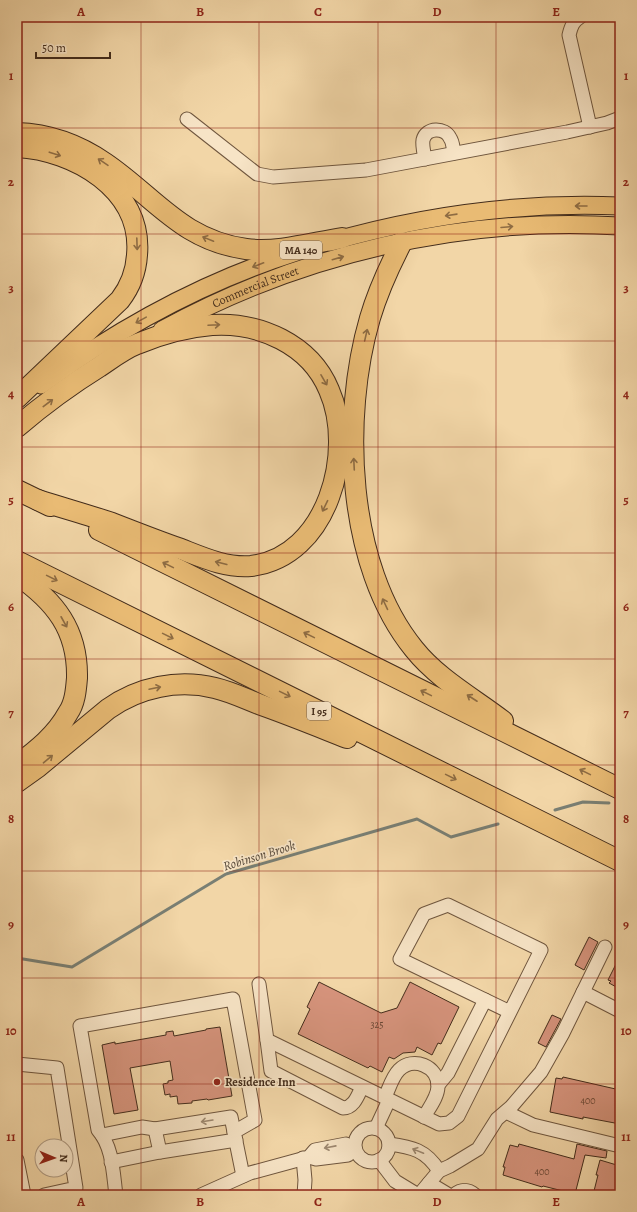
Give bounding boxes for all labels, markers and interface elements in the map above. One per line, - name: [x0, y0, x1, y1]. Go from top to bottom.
- text: A: [76, 3, 86, 20]
- text: B: [196, 3, 204, 20]
- text: C: [314, 3, 322, 20]
- text: D: [432, 3, 442, 20]
- text: E: [552, 3, 560, 20]
- scale bar: [36, 34, 110, 60]
- text: 50 m: [42, 40, 66, 56]
- text: 1: [9, 67, 14, 84]
- text: 1: [624, 67, 629, 84]
- one-way arrow: [49, 151, 62, 158]
- one-way arrow: [98, 158, 109, 166]
- text: 2: [8, 173, 15, 190]
- text: 2: [623, 173, 630, 190]
- one-way arrow: [575, 202, 588, 210]
- one-way arrow: [445, 211, 458, 219]
- one-way arrow: [500, 223, 513, 231]
- one-way arrow: [202, 234, 214, 242]
- one-way arrow: [133, 237, 141, 250]
- road number: MA 140: [280, 241, 322, 259]
- one-way arrow: [331, 254, 344, 261]
- street label: Commercial Street: [209, 262, 301, 312]
- one-way arrow: [253, 262, 265, 270]
- text: 3: [8, 279, 14, 296]
- text: 3: [623, 279, 629, 296]
- one-way arrow: [135, 317, 147, 325]
- one-way arrow: [207, 321, 220, 329]
- one-way arrow: [362, 329, 370, 342]
- one-way arrow: [320, 374, 328, 386]
- text: 4: [8, 385, 14, 402]
- text: 4: [623, 385, 629, 402]
- one-way arrow: [42, 398, 53, 407]
- one-way arrow: [351, 458, 358, 471]
- text: 5: [8, 491, 14, 508]
- text: 5: [623, 491, 629, 508]
- one-way arrow: [321, 499, 328, 511]
- one-way arrow: [215, 559, 228, 567]
- one-way arrow: [162, 561, 174, 568]
- one-way arrow: [46, 575, 58, 583]
- text: 6: [8, 598, 14, 615]
- one-way arrow: [381, 598, 388, 610]
- text: 6: [623, 598, 629, 615]
- one-way arrow: [61, 616, 68, 628]
- one-way arrow: [304, 631, 316, 638]
- one-way arrow: [162, 633, 174, 640]
- one-way arrow: [149, 683, 162, 691]
- one-way arrow: [420, 689, 432, 696]
- one-way arrow: [279, 691, 291, 698]
- one-way arrow: [467, 694, 478, 702]
- road number: I 95: [307, 702, 331, 720]
- text: 7: [8, 704, 14, 721]
- text: 7: [623, 704, 629, 721]
- one-way arrow: [43, 754, 54, 763]
- one-way arrow: [579, 768, 591, 775]
- one-way arrow: [445, 774, 457, 781]
- text: 8: [8, 810, 14, 827]
- text: 8: [623, 810, 629, 827]
- water label: Robinson Brook: [221, 836, 297, 875]
- text: 9: [8, 916, 14, 933]
- text: 9: [623, 916, 629, 933]
- house number: 325: [370, 1018, 384, 1031]
- text: 10: [5, 1022, 17, 1039]
- text: 10: [620, 1022, 632, 1039]
- place label: Residence Inn: [225, 1074, 296, 1090]
- marker: Residence Inn: [212, 1077, 222, 1087]
- house number: 400: [580, 1094, 596, 1107]
- one-way arrow: [201, 1117, 214, 1125]
- text: 11: [6, 1128, 16, 1145]
- text: 11: [621, 1128, 631, 1145]
- north arrow: [34, 1138, 74, 1178]
- one-way arrow: [324, 1144, 337, 1152]
- one-way arrow: [412, 1146, 424, 1154]
- text: N: [56, 1154, 71, 1163]
- house number: 400: [534, 1165, 550, 1178]
- text: A: [76, 1193, 86, 1210]
- text: B: [196, 1193, 204, 1210]
- text: C: [314, 1193, 322, 1210]
- text: D: [432, 1193, 442, 1210]
- text: E: [552, 1193, 560, 1210]

